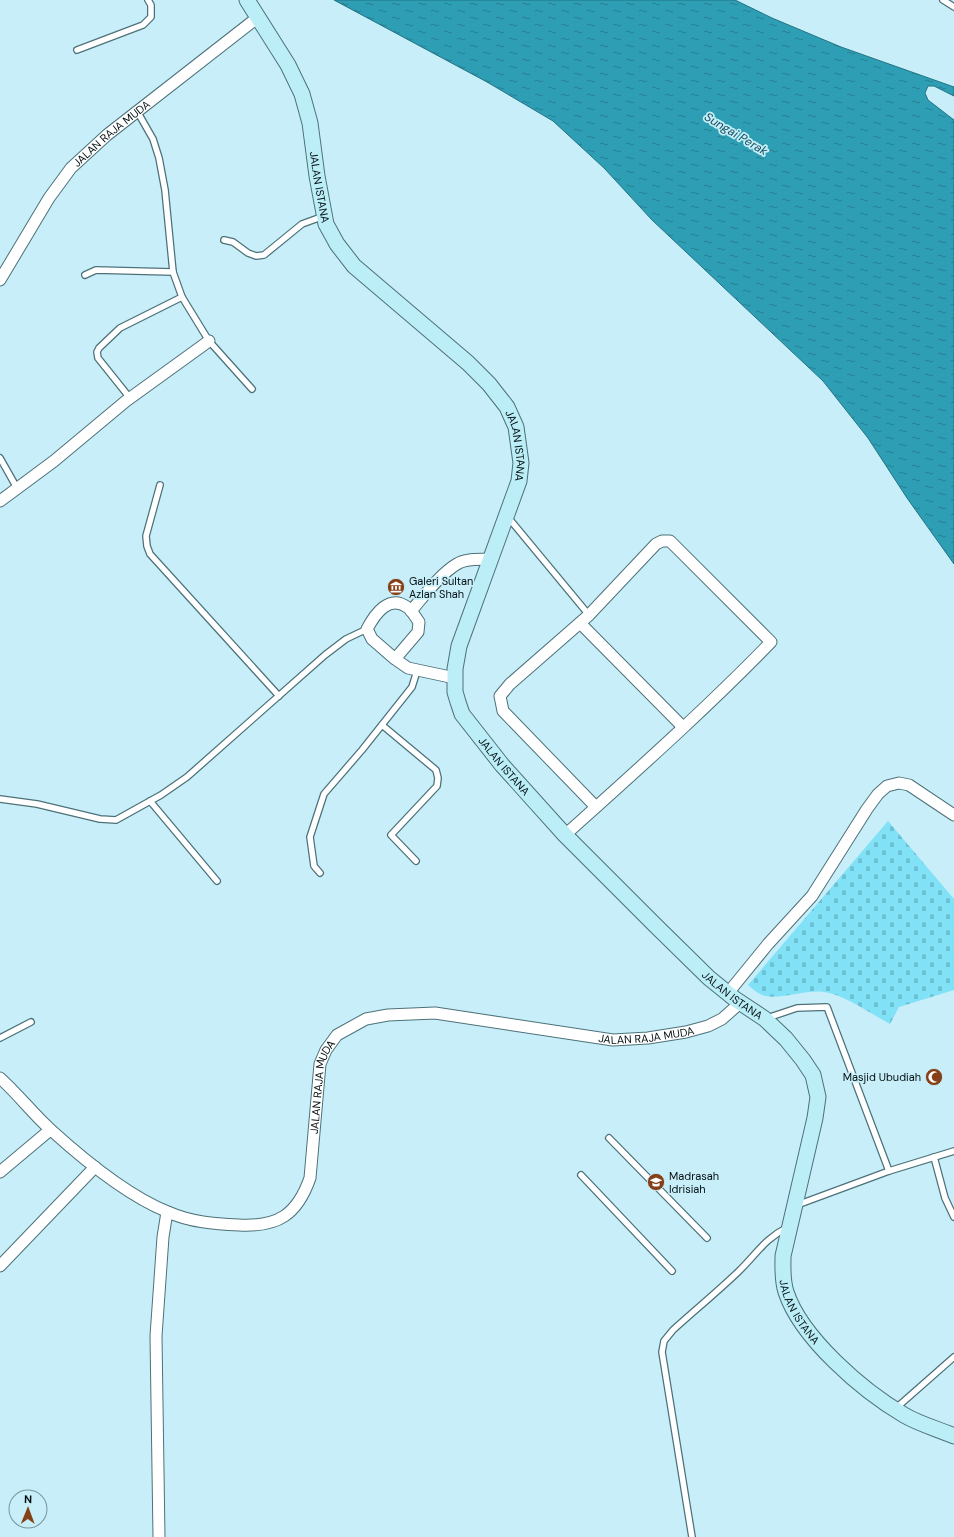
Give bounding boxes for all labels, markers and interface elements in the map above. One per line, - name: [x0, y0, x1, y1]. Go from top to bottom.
- street label: JALAN RAJA MUDA: [70, 97, 153, 170]
- water label: Sungai Perak: [701, 109, 771, 160]
- street label: JALAN ISTANA: [307, 150, 333, 224]
- street label: JALAN ISTANA: [502, 408, 528, 482]
- place label: Galeri Sultan Azlan Shah: [409, 574, 473, 601]
- museum icon: Galeri Sultan Azlan Shah: [386, 577, 406, 597]
- street label: JALAN ISTANA: [475, 734, 533, 798]
- street label: JALAN ISTANA: [699, 968, 765, 1022]
- street label: JALAN RAJA MUDA: [597, 1023, 696, 1047]
- street label: JALAN RAJA MUDA: [307, 1037, 338, 1135]
- mosque icon: Masjid Ubudiah: [924, 1067, 944, 1087]
- place label: Masjid Ubudiah: [843, 1070, 921, 1084]
- place label: Madrasah Idrisiah: [669, 1169, 719, 1196]
- school or university icon: Madrasah Idrisiah: [646, 1172, 666, 1192]
- street label: JALAN ISTANA: [776, 1279, 823, 1347]
- north arrow: [8, 1489, 48, 1529]
- text: N: [24, 1492, 32, 1506]

